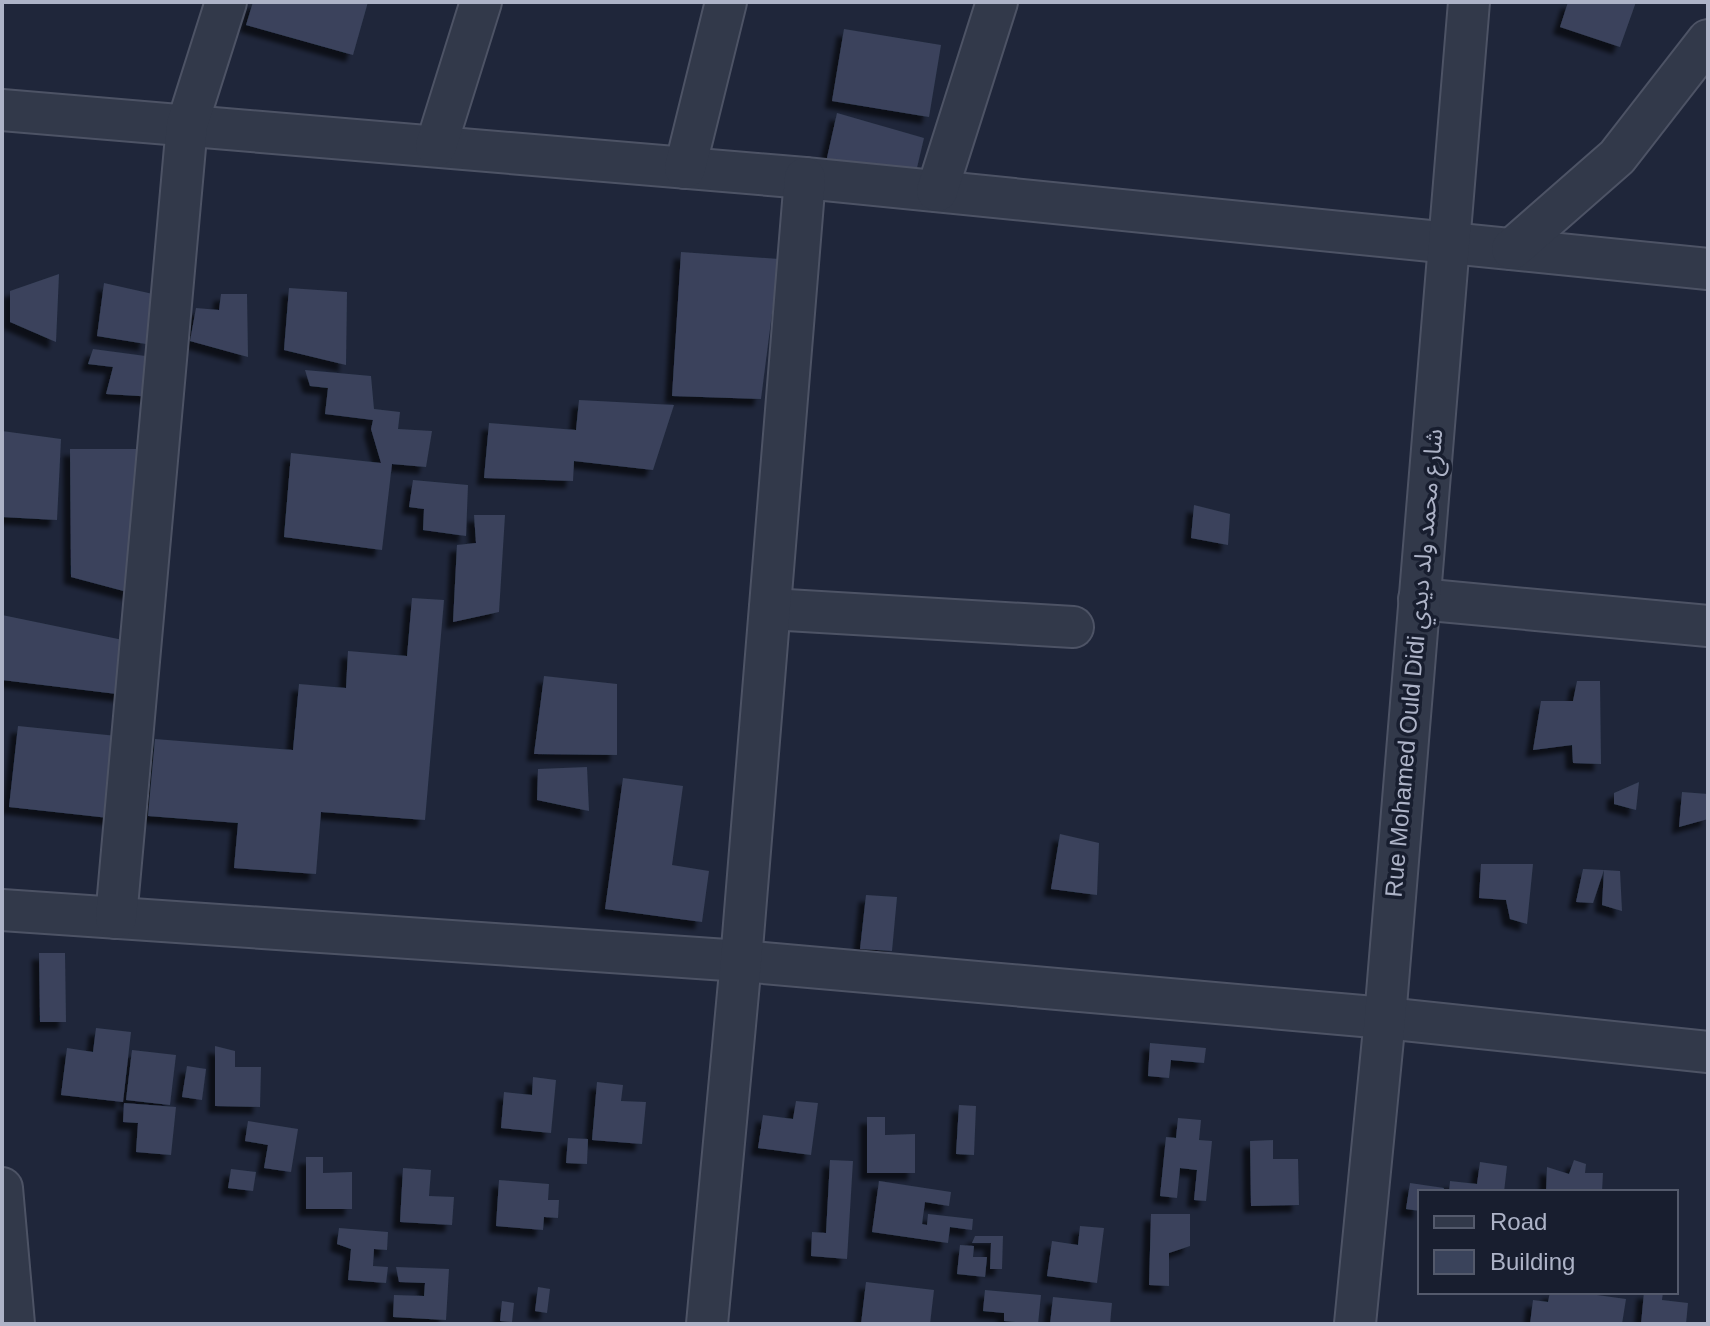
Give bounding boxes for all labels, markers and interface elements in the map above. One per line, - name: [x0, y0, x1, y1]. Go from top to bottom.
- street label: Rue Mohamed Ould Didi شارع محمد ولد ديدي: [1380, 428, 1453, 899]
- legend: [1418, 1190, 1678, 1294]
- text: Road: [1490, 1208, 1547, 1235]
- text: Building: [1490, 1248, 1575, 1275]

